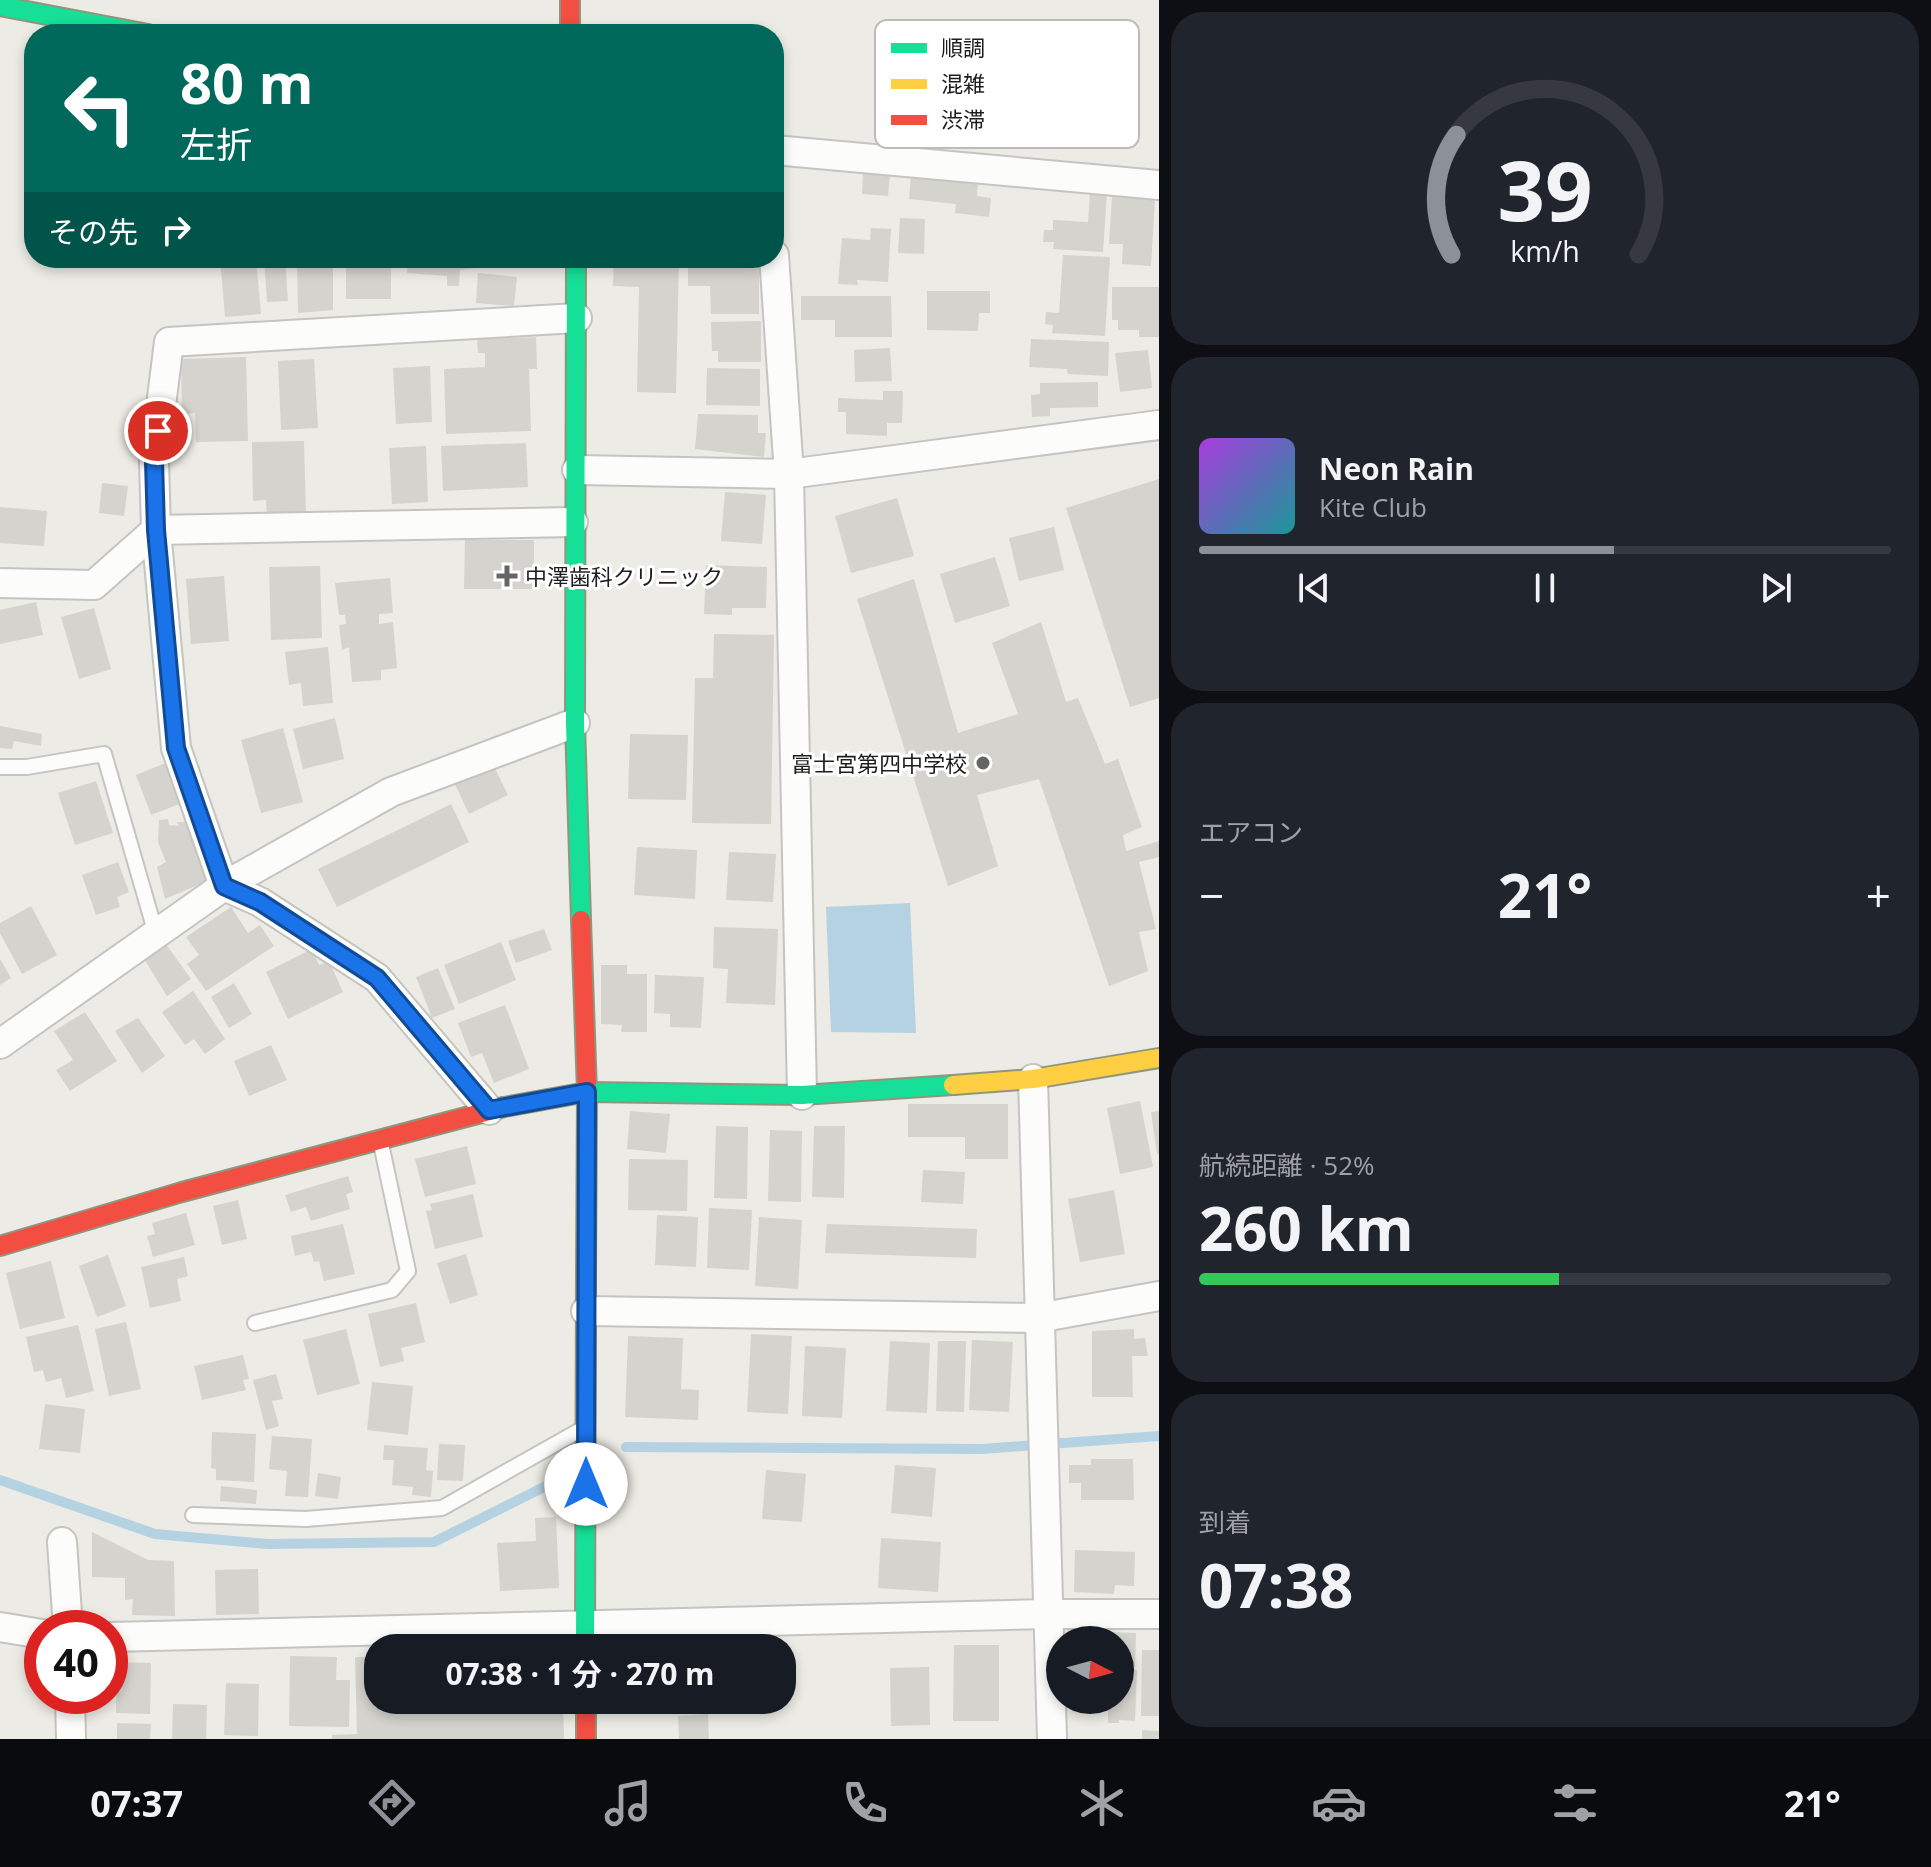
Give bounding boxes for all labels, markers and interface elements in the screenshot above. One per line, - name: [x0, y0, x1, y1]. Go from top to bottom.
- legend: [875, 20, 1139, 148]
- text: 順調: [941, 32, 985, 62]
- text: 80 m: [180, 44, 314, 120]
- icon: left: [48, 56, 152, 160]
- text: 混雑: [941, 68, 985, 98]
- text: 渋滞: [941, 104, 985, 134]
- text: 左折: [180, 120, 252, 169]
- text: 39: [1497, 131, 1593, 244]
- icon: right: [154, 208, 198, 252]
- text: その先: [48, 211, 138, 252]
- text: km/h: [1510, 231, 1580, 270]
- pin: [124, 397, 192, 465]
- icon: arrive: [136, 409, 180, 453]
- text: Neon Rain: [1319, 448, 1474, 489]
- text: Kite Club: [1319, 489, 1427, 525]
- place label: 中澤歯科クリニック: [525, 561, 723, 591]
- marker: 中澤歯科クリニック: [496, 565, 518, 587]
- icon: previous: [1292, 566, 1336, 610]
- icon: pause: [1523, 566, 1567, 610]
- icon: next: [1754, 566, 1798, 610]
- place label: 富士宮第四中学校: [791, 748, 967, 778]
- marker: 富士宮第四中学校: [974, 754, 992, 772]
- text: エアコン: [1199, 814, 1303, 850]
- text: 21°: [1498, 854, 1592, 936]
- text: −: [1199, 865, 1224, 925]
- text: +: [1866, 865, 1891, 925]
- text: 航続距離 · 52%: [1199, 1147, 1375, 1183]
- text: 260 km: [1199, 1187, 1414, 1269]
- position arrow: [544, 1442, 628, 1526]
- text: 到着: [1199, 1504, 1251, 1540]
- text: 07:38: [1199, 1544, 1353, 1626]
- speed limit sign: 40: [24, 1610, 128, 1714]
- north arrow: [1046, 1626, 1134, 1714]
- map controls: [1046, 1626, 1134, 1714]
- text: 07:38 · 1 分 · 270 m: [445, 1653, 715, 1694]
- icon: directions: [364, 1775, 420, 1831]
- icon: music: [600, 1775, 656, 1831]
- icon: phone: [837, 1775, 893, 1831]
- icon: climate: [1074, 1775, 1130, 1831]
- icon: car: [1311, 1775, 1367, 1831]
- icon: filters: [1547, 1775, 1603, 1831]
- text: 07:37: [90, 1779, 183, 1828]
- text: 21°: [1784, 1779, 1841, 1828]

